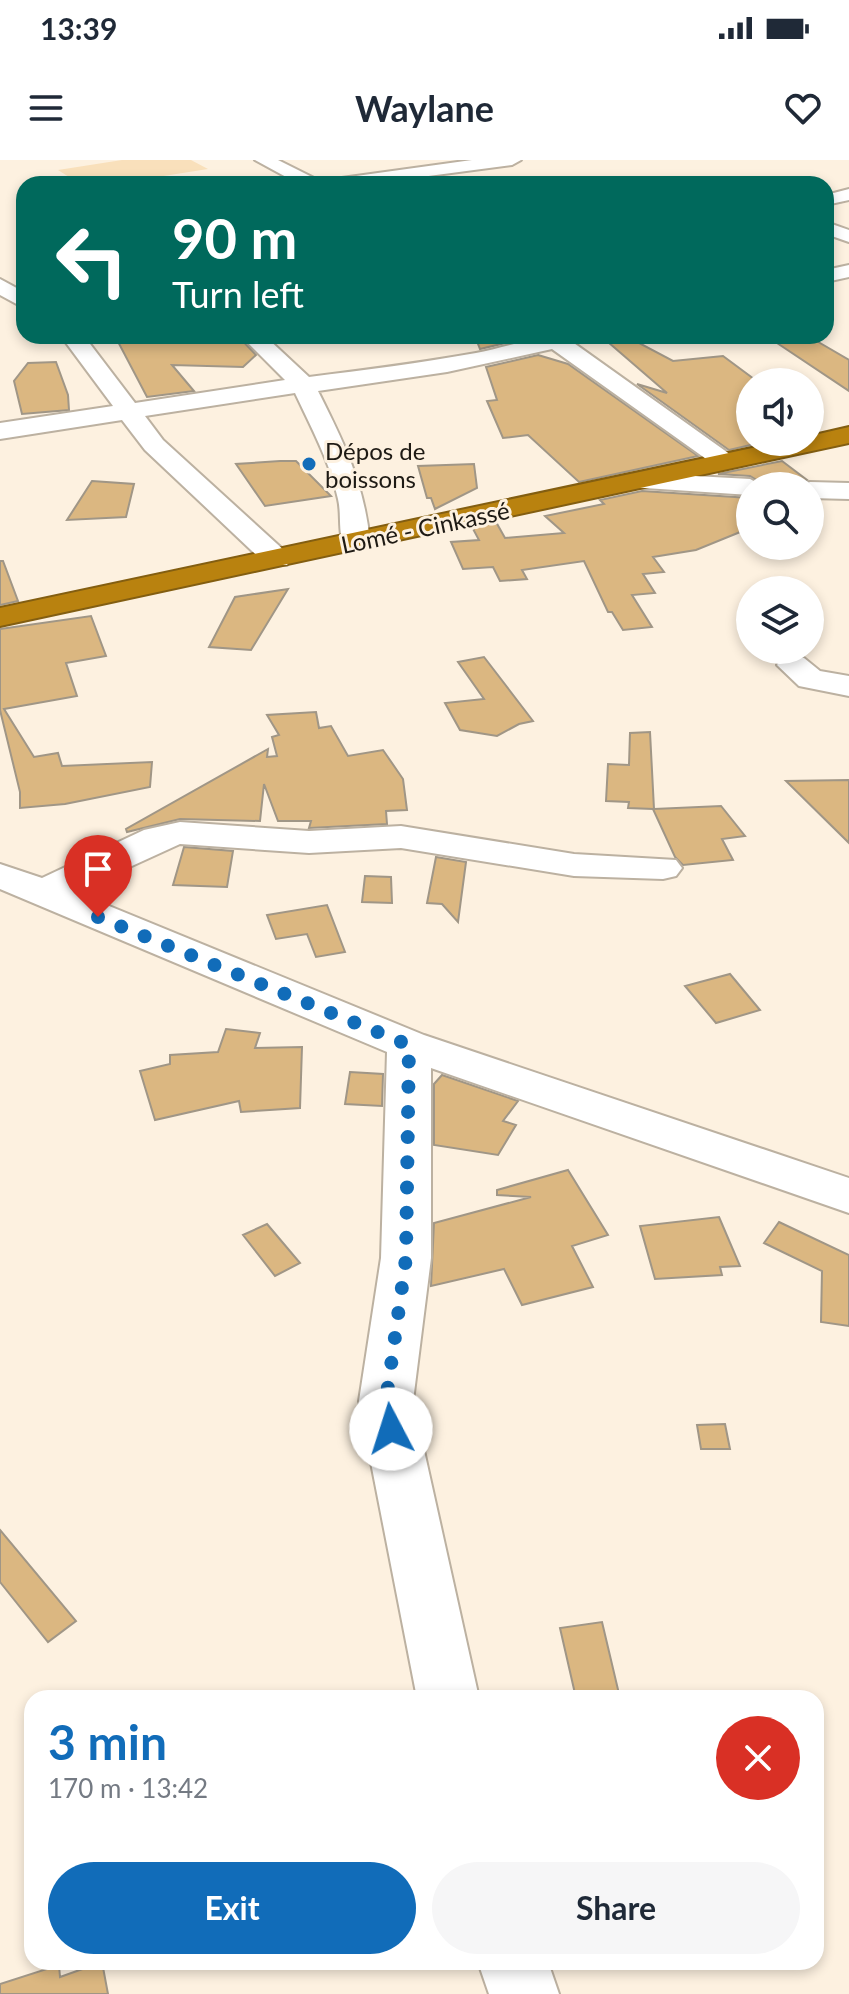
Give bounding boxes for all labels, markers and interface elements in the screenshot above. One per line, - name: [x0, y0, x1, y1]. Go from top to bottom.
- text: 13:39: [40, 10, 117, 46]
- icon: menu: [24, 86, 68, 130]
- text: Waylane: [355, 86, 494, 130]
- icon: heart: [781, 86, 825, 130]
- text: 90 m: [172, 204, 297, 271]
- icon: left: [40, 208, 144, 312]
- text: Turn left: [172, 272, 304, 316]
- map controls: [736, 368, 824, 664]
- button: sound: [736, 368, 824, 456]
- place label: Dépos de boissons: [325, 436, 425, 493]
- marker: Dépos de boissons: [300, 455, 318, 473]
- button: search: [736, 472, 824, 560]
- street label: Lomé - Cinkassé: [338, 495, 512, 559]
- button: layers: [736, 576, 824, 664]
- pin: [64, 835, 132, 917]
- icon: arrive: [76, 847, 120, 891]
- position arrow: [349, 1387, 433, 1471]
- text: 3 min: [48, 1713, 167, 1770]
- button: close: [716, 1716, 800, 1800]
- text: 170 m · 13:42: [48, 1772, 208, 1804]
- button: Exit: [48, 1862, 416, 1954]
- button: Share: [432, 1862, 800, 1954]

